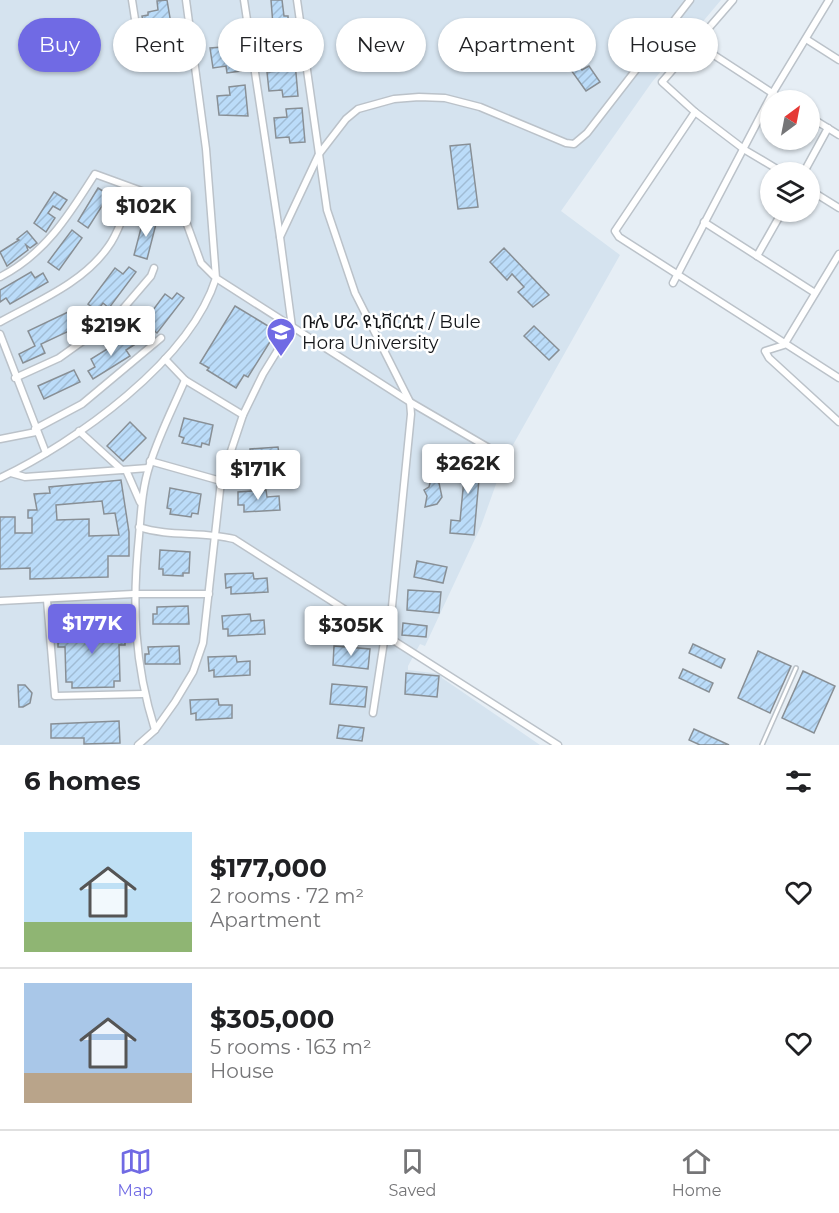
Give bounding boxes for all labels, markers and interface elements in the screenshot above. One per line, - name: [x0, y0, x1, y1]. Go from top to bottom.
- chip: Buy: [18, 18, 101, 72]
- chip: Rent: [113, 18, 206, 72]
- chip: Filters: [218, 18, 324, 72]
- chip: New: [336, 18, 426, 72]
- chip: Apartment: [438, 18, 596, 72]
- chip: House: [608, 18, 718, 72]
- north arrow: [760, 90, 820, 150]
- map controls: [760, 90, 820, 222]
- button: layers: [760, 162, 820, 222]
- pin: $102K: [104, 187, 188, 238]
- text: $102K: [116, 194, 176, 218]
- pin: $219K: [69, 306, 153, 357]
- place label: ቡሌ ሆራ ዩኒቨርሲቲ / Bule Hora University: [302, 311, 481, 354]
- text: $219K: [81, 313, 141, 337]
- school or university icon: ቡሌ ሆራ ዩኒቨርሲቲ / Bule Hora University: [265, 316, 297, 358]
- pin: $262K: [426, 444, 510, 495]
- pin: $171K: [216, 450, 300, 501]
- text: $262K: [436, 451, 500, 475]
- text: $171K: [230, 457, 286, 481]
- pin: $177K: [50, 604, 134, 655]
- pin: $305K: [309, 606, 393, 657]
- text: $177K: [62, 611, 122, 635]
- text: $305K: [319, 613, 383, 637]
- text: 6 homes: [24, 765, 141, 797]
- icon: filters: [782, 765, 815, 798]
- text: $177,000: [210, 852, 327, 884]
- icon: home: [72, 856, 144, 928]
- icon: heart: [782, 876, 815, 909]
- text: 2 rooms · 72 m²: [210, 884, 364, 908]
- text: Apartment: [210, 908, 321, 932]
- text: $305,000: [210, 1003, 334, 1035]
- icon: home: [72, 1007, 144, 1079]
- icon: heart: [782, 1027, 815, 1060]
- text: 5 rooms · 163 m²: [210, 1035, 372, 1059]
- text: House: [210, 1059, 274, 1083]
- tab: Map: [118, 1145, 153, 1200]
- tab: Saved: [388, 1145, 436, 1200]
- tab: Home: [672, 1145, 721, 1200]

